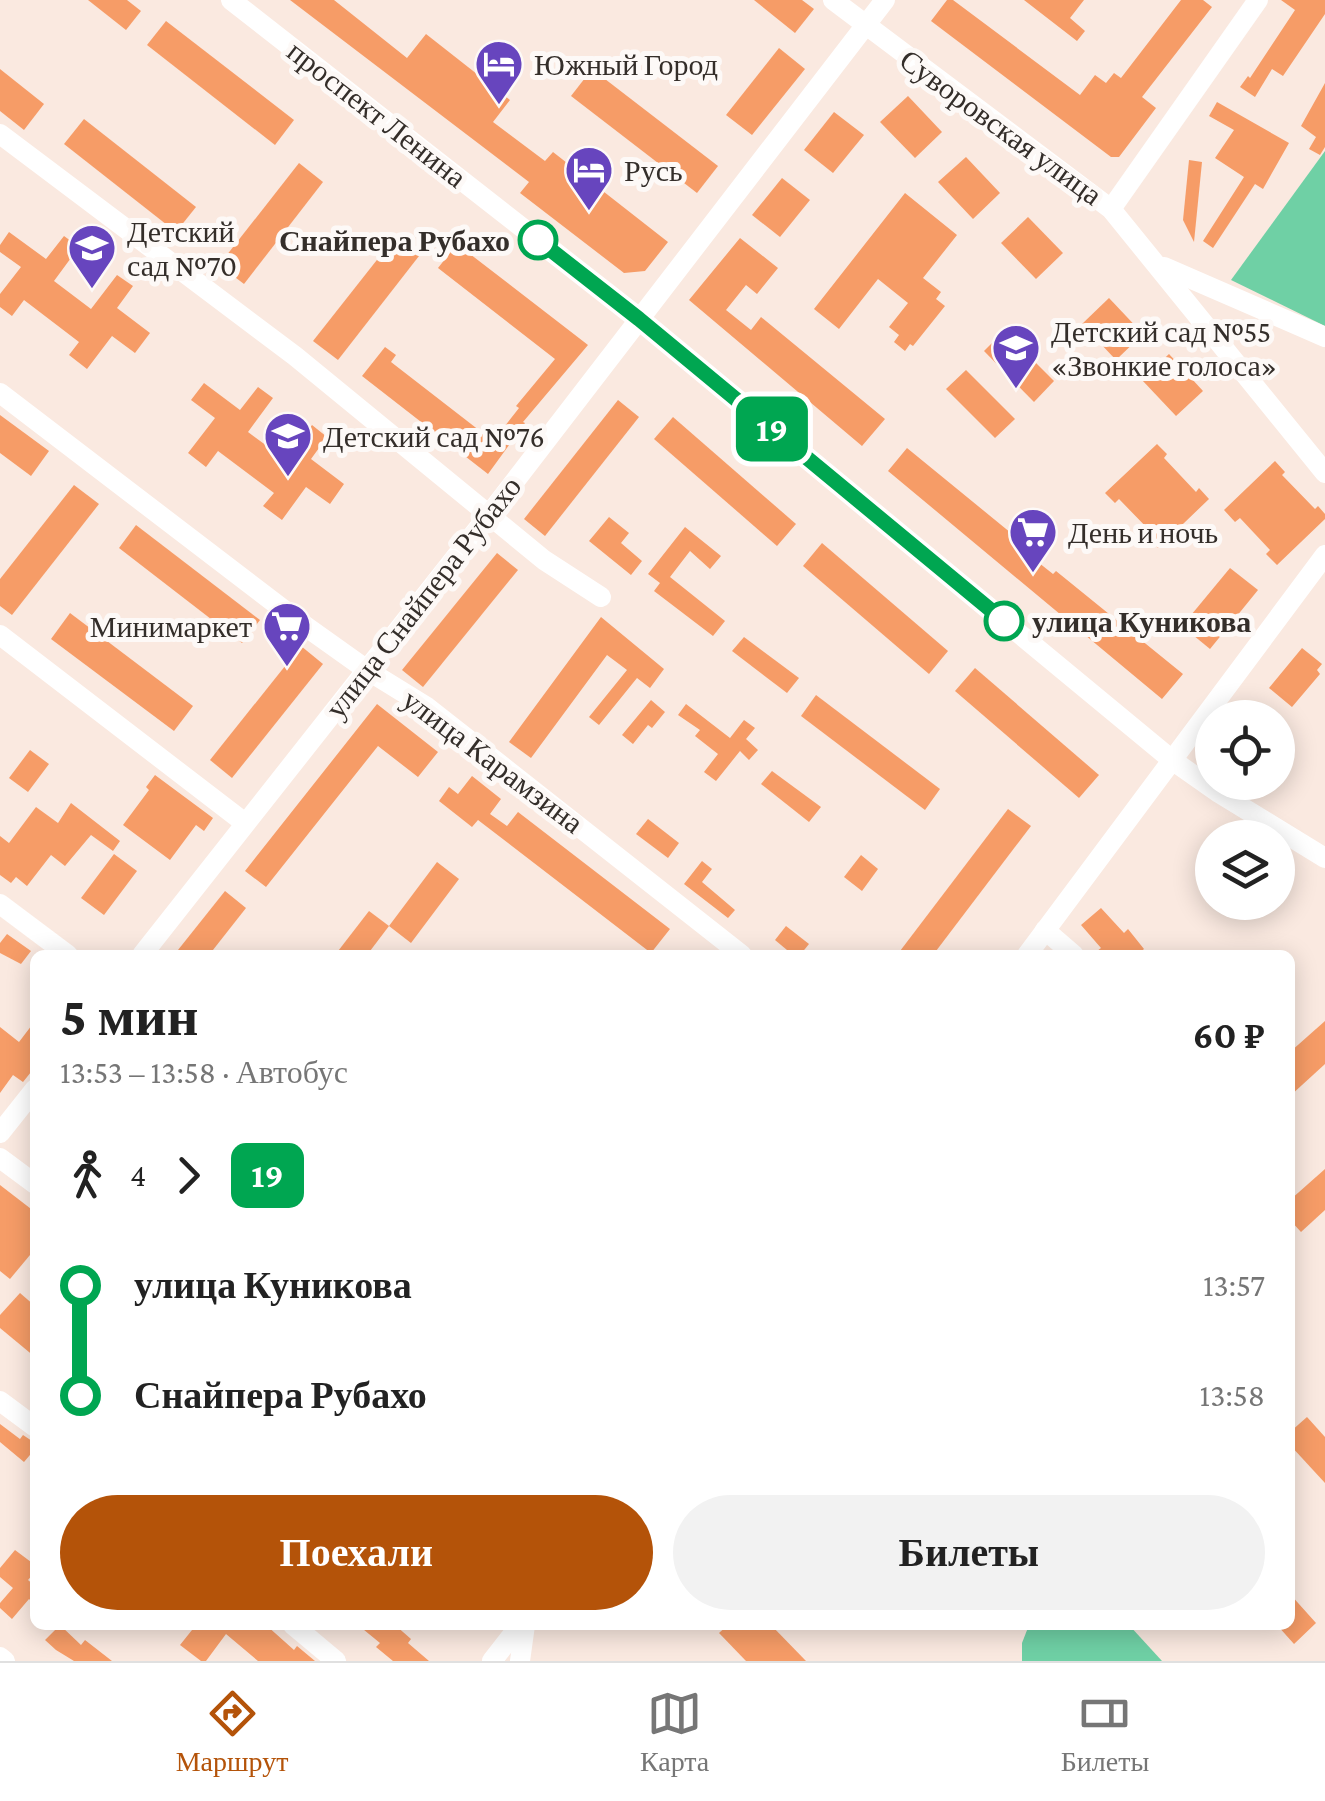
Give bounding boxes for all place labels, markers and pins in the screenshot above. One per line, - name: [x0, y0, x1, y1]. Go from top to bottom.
- hotel icon: Южный Город: [473, 38, 525, 106]
- place label: Южный Город: [534, 48, 718, 81]
- hotel icon: Русь: [563, 144, 615, 212]
- place label: Русь: [624, 154, 683, 187]
- place label: Детский сад №70: [127, 215, 237, 282]
- marker: Снайпера Рубахо: [519, 221, 557, 259]
- school or university icon: Детский сад №70: [66, 222, 118, 290]
- place label: Снайпера Рубахо: [279, 224, 510, 257]
- place label: Детский сад №55 «Звонкие голоса»: [1051, 315, 1277, 382]
- school or university icon: Детский сад №55 «Звонкие голоса»: [990, 322, 1042, 390]
- school or university icon: Детский сад №76: [262, 410, 314, 478]
- place label: Детский сад №76: [323, 420, 545, 453]
- supermarket icon: День и ночь: [1007, 506, 1059, 574]
- place label: День и ночь: [1068, 516, 1218, 549]
- supermarket icon: Минимаркет: [261, 600, 313, 668]
- marker: улица Куникова: [985, 602, 1023, 640]
- place label: улица Куникова: [1032, 605, 1251, 638]
- place label: Минимаркет: [90, 610, 252, 643]

